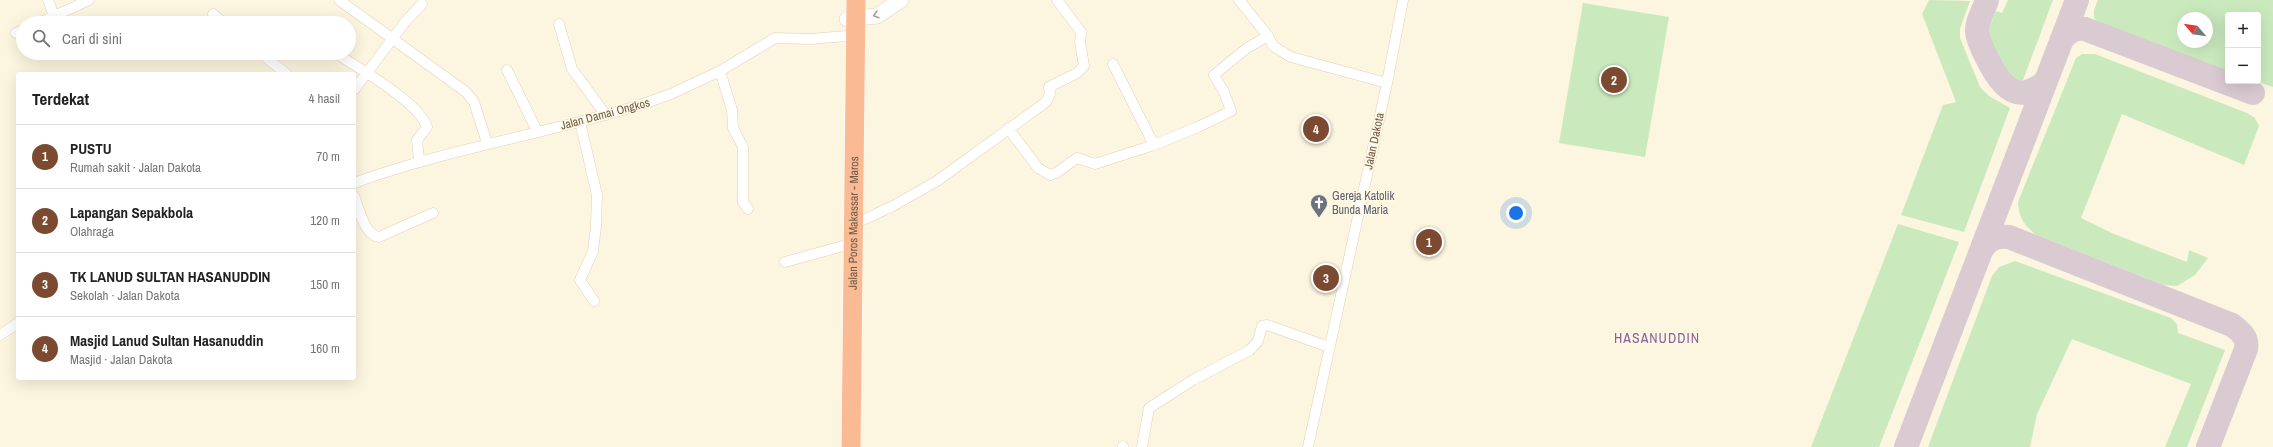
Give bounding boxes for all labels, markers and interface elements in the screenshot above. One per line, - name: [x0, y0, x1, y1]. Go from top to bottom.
- one-way arrow: [873, 10, 880, 19]
- north arrow: [2177, 12, 2213, 48]
- map controls: [2225, 12, 2261, 84]
- button: +: [2225, 12, 2261, 48]
- search box: [16, 16, 356, 60]
- icon: search: [30, 27, 52, 49]
- text: Cari di sini: [62, 28, 122, 49]
- button: −: [2225, 48, 2261, 84]
- pin: 2: [1601, 65, 1627, 95]
- text: Terdekat: [32, 87, 89, 110]
- text: 4 hasil: [309, 90, 340, 107]
- street label: Jalan Damai Ongkos: [559, 94, 652, 134]
- street label: Jalan Dakota: [1360, 111, 1388, 171]
- pin: 4: [1303, 114, 1329, 144]
- text: PUSTU: [70, 138, 112, 159]
- text: 1: [42, 148, 48, 165]
- text: 70 m: [316, 148, 340, 165]
- street label: Jalan Poros Makassar - Maros: [845, 156, 862, 290]
- text: Rumah sakit · Jalan Dakota: [70, 159, 201, 176]
- place label: Gereja Katolik Bunda Maria: [1332, 188, 1394, 218]
- church icon: Gereja Katolik Bunda Maria: [1309, 193, 1329, 218]
- text: Lapangan Sepakbola: [70, 202, 193, 223]
- your location: [1506, 203, 1526, 223]
- text: 2: [42, 212, 48, 229]
- text: 120 m: [310, 212, 340, 229]
- text: Olahraga: [70, 223, 114, 240]
- pin: 1: [1416, 227, 1442, 257]
- pin: 3: [1313, 263, 1339, 293]
- text: TK LANUD SULTAN HASANUDDIN: [70, 266, 270, 287]
- text: 3: [42, 276, 48, 293]
- text: 150 m: [310, 276, 340, 293]
- text: Sekolah · Jalan Dakota: [70, 287, 180, 304]
- district label: HASANUDDIN: [1614, 329, 1700, 347]
- text: Masjid Lanud Sultan Hasanuddin: [70, 330, 263, 351]
- text: 4: [42, 340, 48, 357]
- text: 160 m: [310, 340, 340, 357]
- text: Masjid · Jalan Dakota: [70, 351, 173, 368]

